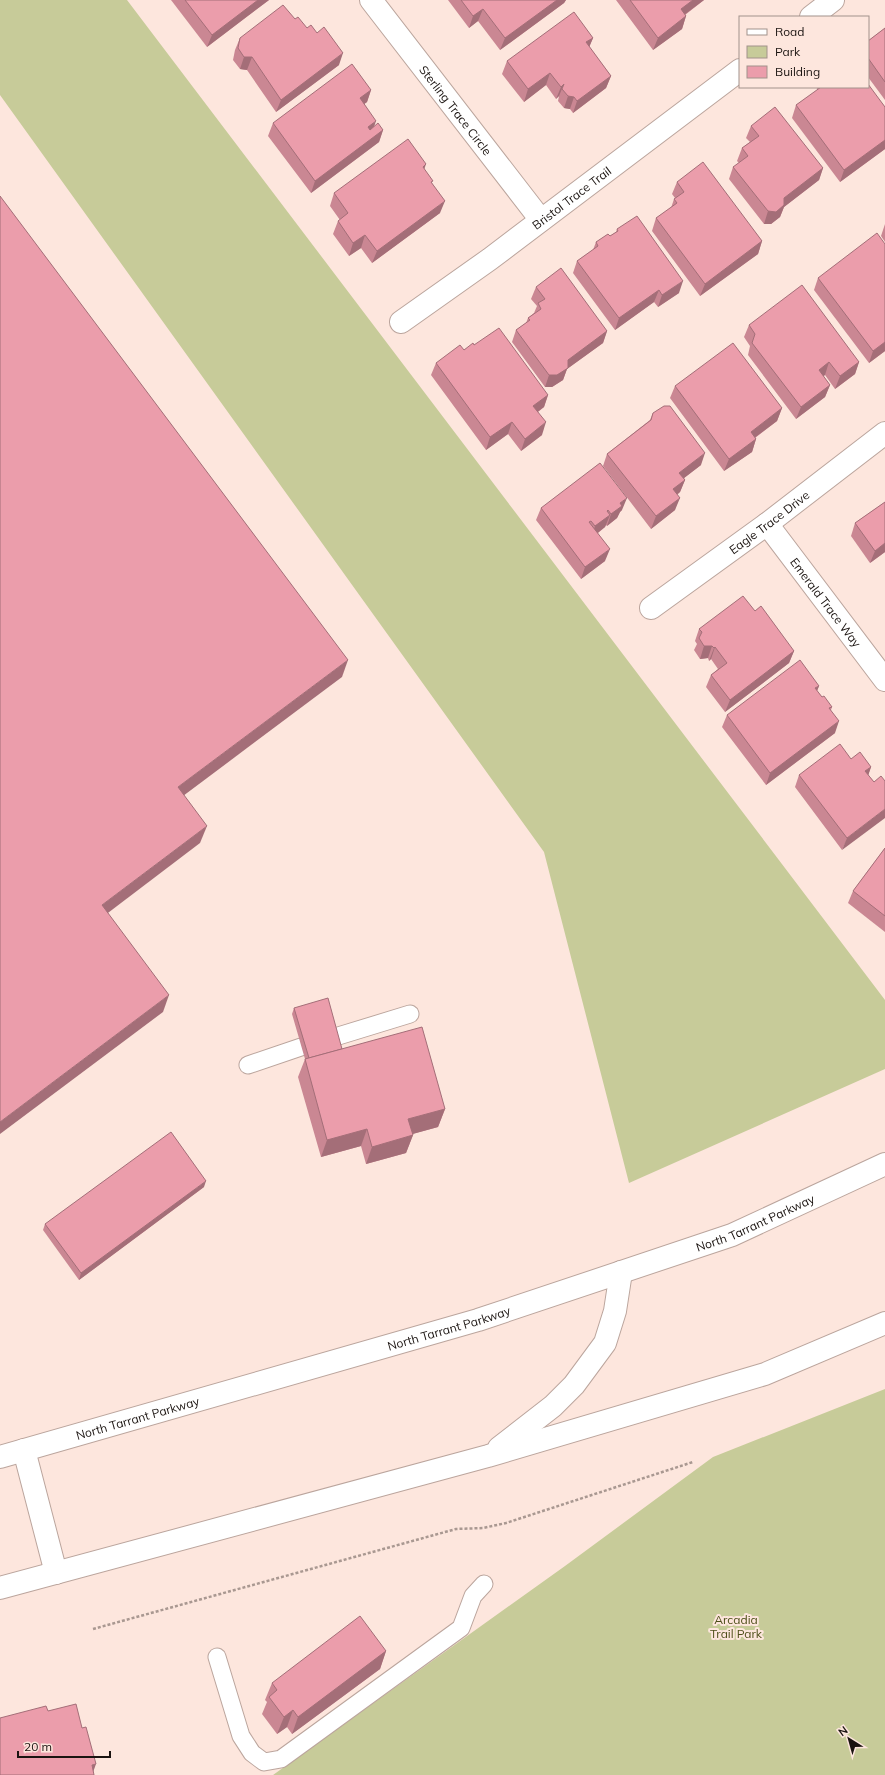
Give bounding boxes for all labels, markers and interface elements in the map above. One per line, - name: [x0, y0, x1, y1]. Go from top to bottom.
- legend: [739, 16, 869, 88]
- text: Road: [775, 24, 804, 39]
- text: Park: [775, 44, 801, 59]
- street label: Sterling Trace Circle: [417, 62, 495, 158]
- text: Building: [775, 64, 820, 79]
- street label: Bristol Trace Trail: [529, 163, 614, 232]
- street label: Eagle Trace Drive: [726, 487, 812, 557]
- street label: Emerald Trace Way: [787, 554, 865, 650]
- street label: North Tarrant Parkway: [694, 1190, 817, 1254]
- street label: North Tarrant Parkway: [386, 1302, 513, 1353]
- street label: North Tarrant Parkway: [74, 1393, 201, 1442]
- park label: Arcadia Trail Park: [710, 1612, 763, 1641]
- north arrow: [829, 1719, 869, 1759]
- text: N: [835, 1723, 851, 1739]
- scale bar: [18, 1733, 110, 1759]
- text: 20 m: [24, 1739, 52, 1754]

